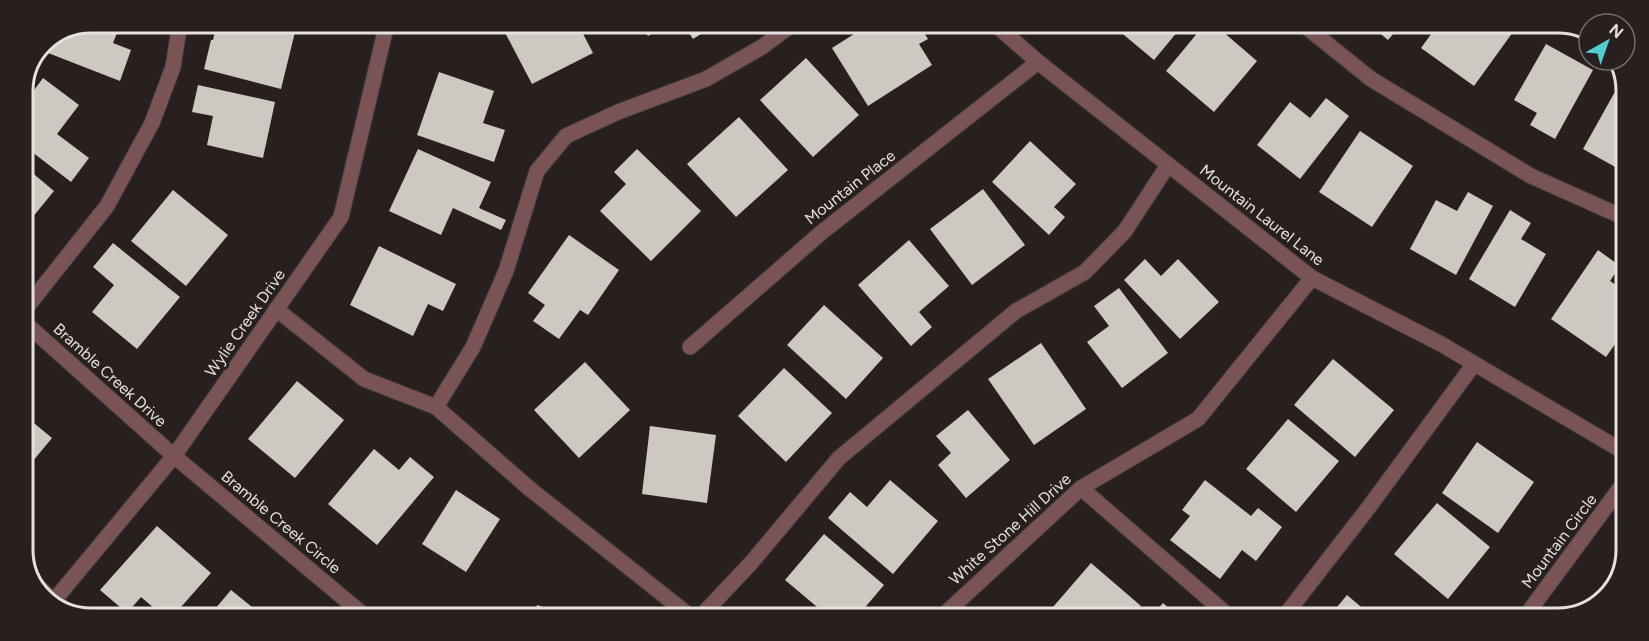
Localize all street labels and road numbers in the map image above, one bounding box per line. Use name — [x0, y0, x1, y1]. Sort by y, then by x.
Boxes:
street label: Mountain Place — [801, 146, 899, 228]
street label: Mountain Laurel Lane — [1196, 161, 1328, 270]
street label: Wylie Creek Drive — [201, 265, 289, 380]
street label: Bramble Creek Drive — [50, 319, 171, 431]
street label: Bramble Creek Circle — [217, 466, 345, 578]
street label: White Stone Hill Drive — [945, 469, 1075, 589]
street label: Mountain Circle — [1517, 490, 1601, 592]

